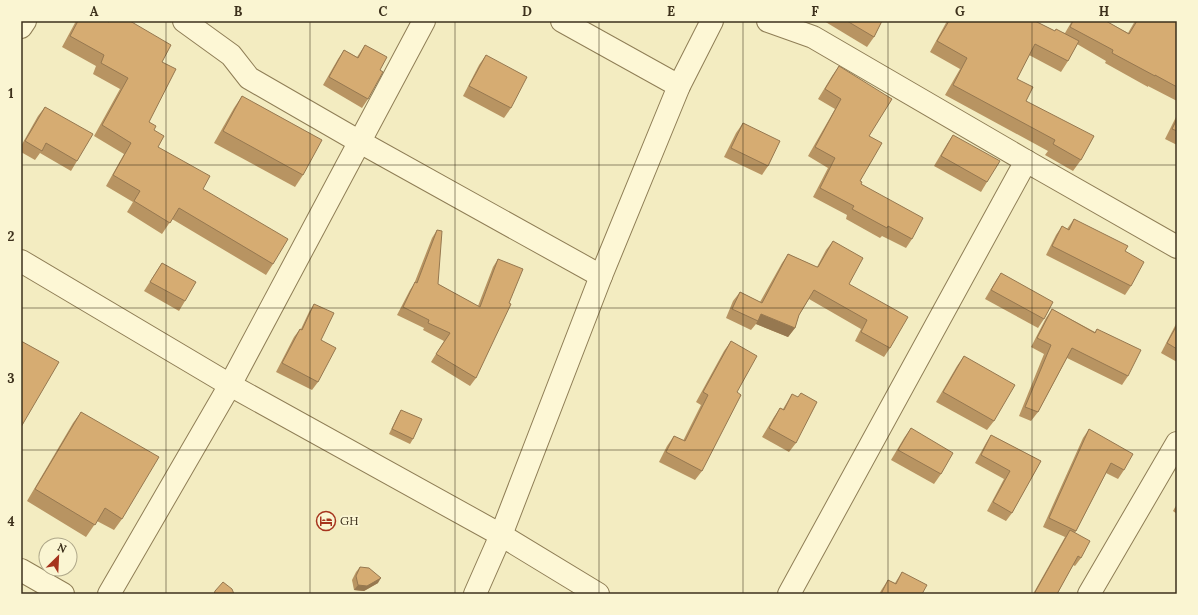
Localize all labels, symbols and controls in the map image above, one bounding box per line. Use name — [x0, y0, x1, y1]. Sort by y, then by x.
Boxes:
text: A — [90, 3, 99, 20]
text: B — [234, 3, 243, 20]
text: C — [379, 3, 388, 20]
text: D — [522, 3, 532, 20]
text: E — [667, 3, 675, 20]
text: F — [811, 3, 819, 20]
text: G — [955, 3, 965, 20]
text: H — [1099, 3, 1109, 20]
text: 1 — [8, 85, 14, 102]
text: 2 — [8, 228, 15, 245]
text: 3 — [7, 370, 15, 387]
hotel icon: GH — [315, 510, 337, 532]
text: 4 — [7, 513, 15, 530]
place label: GH — [340, 513, 359, 528]
north arrow — [38, 537, 78, 577]
text: N — [55, 540, 69, 556]

